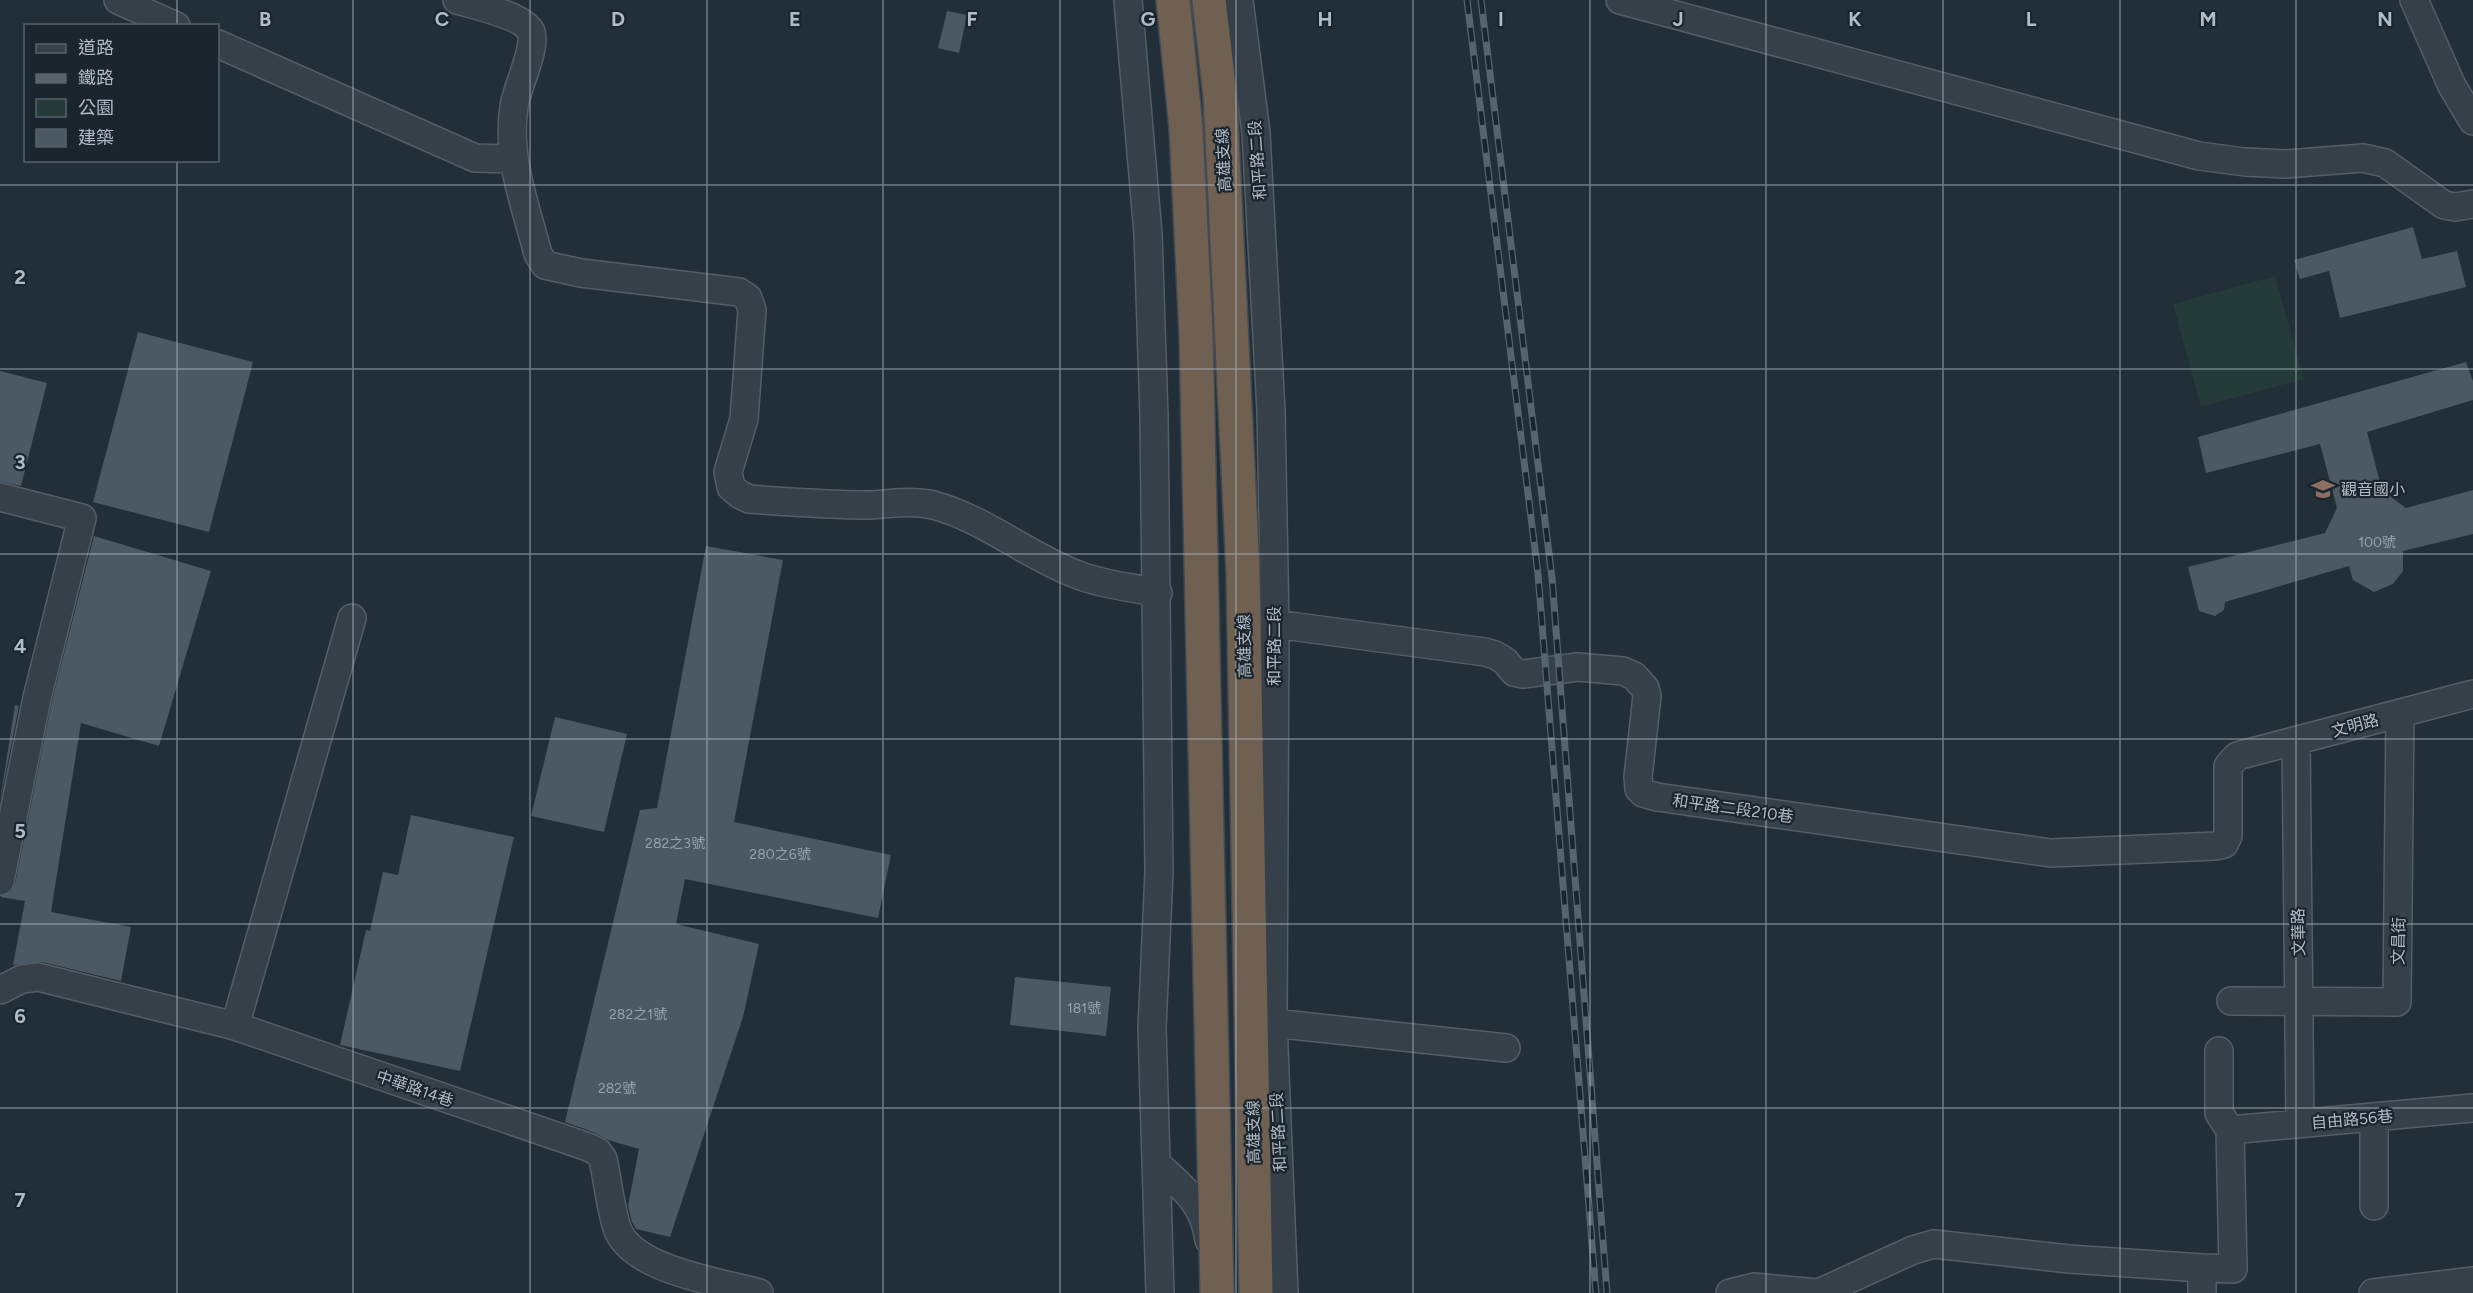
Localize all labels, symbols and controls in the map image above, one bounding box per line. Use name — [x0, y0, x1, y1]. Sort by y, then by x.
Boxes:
text: B — [259, 7, 271, 31]
text: C — [435, 7, 449, 31]
text: D — [611, 7, 625, 31]
text: E — [789, 7, 801, 31]
text: F — [966, 7, 978, 31]
text: G — [1141, 7, 1156, 31]
text: H — [1318, 7, 1333, 31]
text: I — [1498, 7, 1504, 31]
text: J — [1672, 7, 1684, 31]
text: K — [1848, 7, 1862, 31]
text: L — [2026, 7, 2037, 31]
text: M — [2199, 7, 2217, 31]
text: N — [2377, 7, 2393, 31]
legend — [24, 24, 219, 162]
text: 道路 — [78, 37, 114, 59]
text: 鐵路 — [78, 67, 114, 89]
text: 公園 — [78, 97, 114, 119]
street label: 和平路二段 — [1245, 119, 1270, 201]
text: 建築 — [78, 127, 114, 149]
street label: 高雄支線 — [1212, 128, 1235, 192]
text: 2 — [14, 265, 26, 289]
text: 3 — [14, 450, 26, 474]
school or university icon: 觀音國小 — [2310, 476, 2336, 502]
place label: 觀音國小 — [2341, 480, 2405, 499]
house number: 100號 — [2358, 534, 2396, 551]
street label: 和平路二段 — [1265, 606, 1284, 686]
street label: 高雄支線 — [1234, 614, 1255, 678]
text: 4 — [14, 634, 27, 658]
street label: 文明路 — [2329, 710, 2381, 741]
street label: 和平路二段210巷 — [1671, 791, 1795, 826]
text: 5 — [14, 819, 26, 843]
house number: 282之3號 — [645, 835, 705, 852]
house number: 280之6號 — [749, 846, 811, 863]
street label: 文華路 — [2289, 908, 2308, 956]
street label: 文昌街 — [2389, 917, 2408, 965]
house number: 181號 — [1067, 1000, 1101, 1017]
text: 6 — [14, 1004, 26, 1028]
house number: 282之1號 — [609, 1006, 667, 1023]
street label: 中華路14巷 — [374, 1066, 456, 1111]
house number: 282號 — [598, 1080, 636, 1097]
street label: 和平路二段 — [1267, 1092, 1290, 1172]
street label: 高雄支線 — [1243, 1100, 1264, 1164]
street label: 自由路56巷 — [2310, 1106, 2394, 1133]
text: 7 — [14, 1188, 26, 1212]

